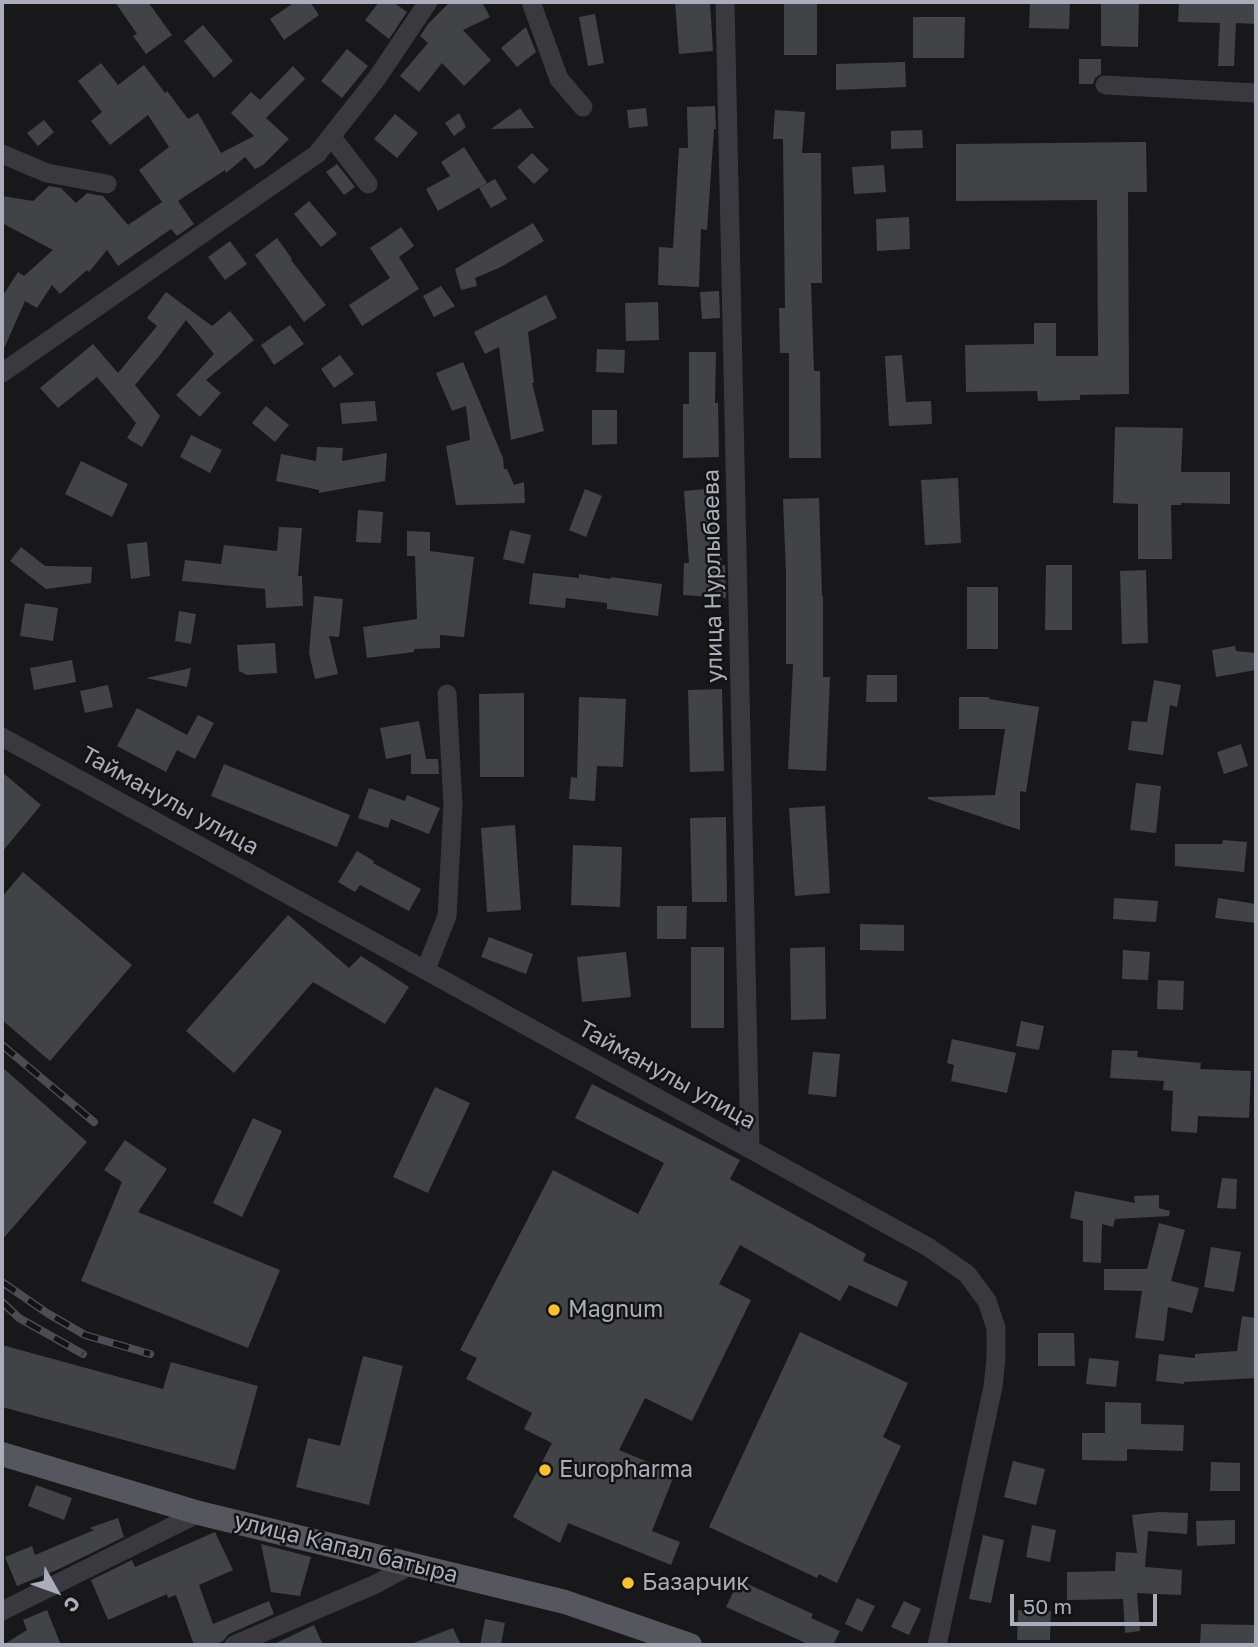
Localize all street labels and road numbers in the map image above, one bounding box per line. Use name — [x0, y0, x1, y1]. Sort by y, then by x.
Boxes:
street label: улица Нурлыбаева — [697, 469, 729, 683]
street label: Тайманулы улица — [76, 741, 264, 861]
street label: Тайманулы улица — [573, 1015, 761, 1135]
street label: улица Капал батыра — [231, 1507, 461, 1589]

